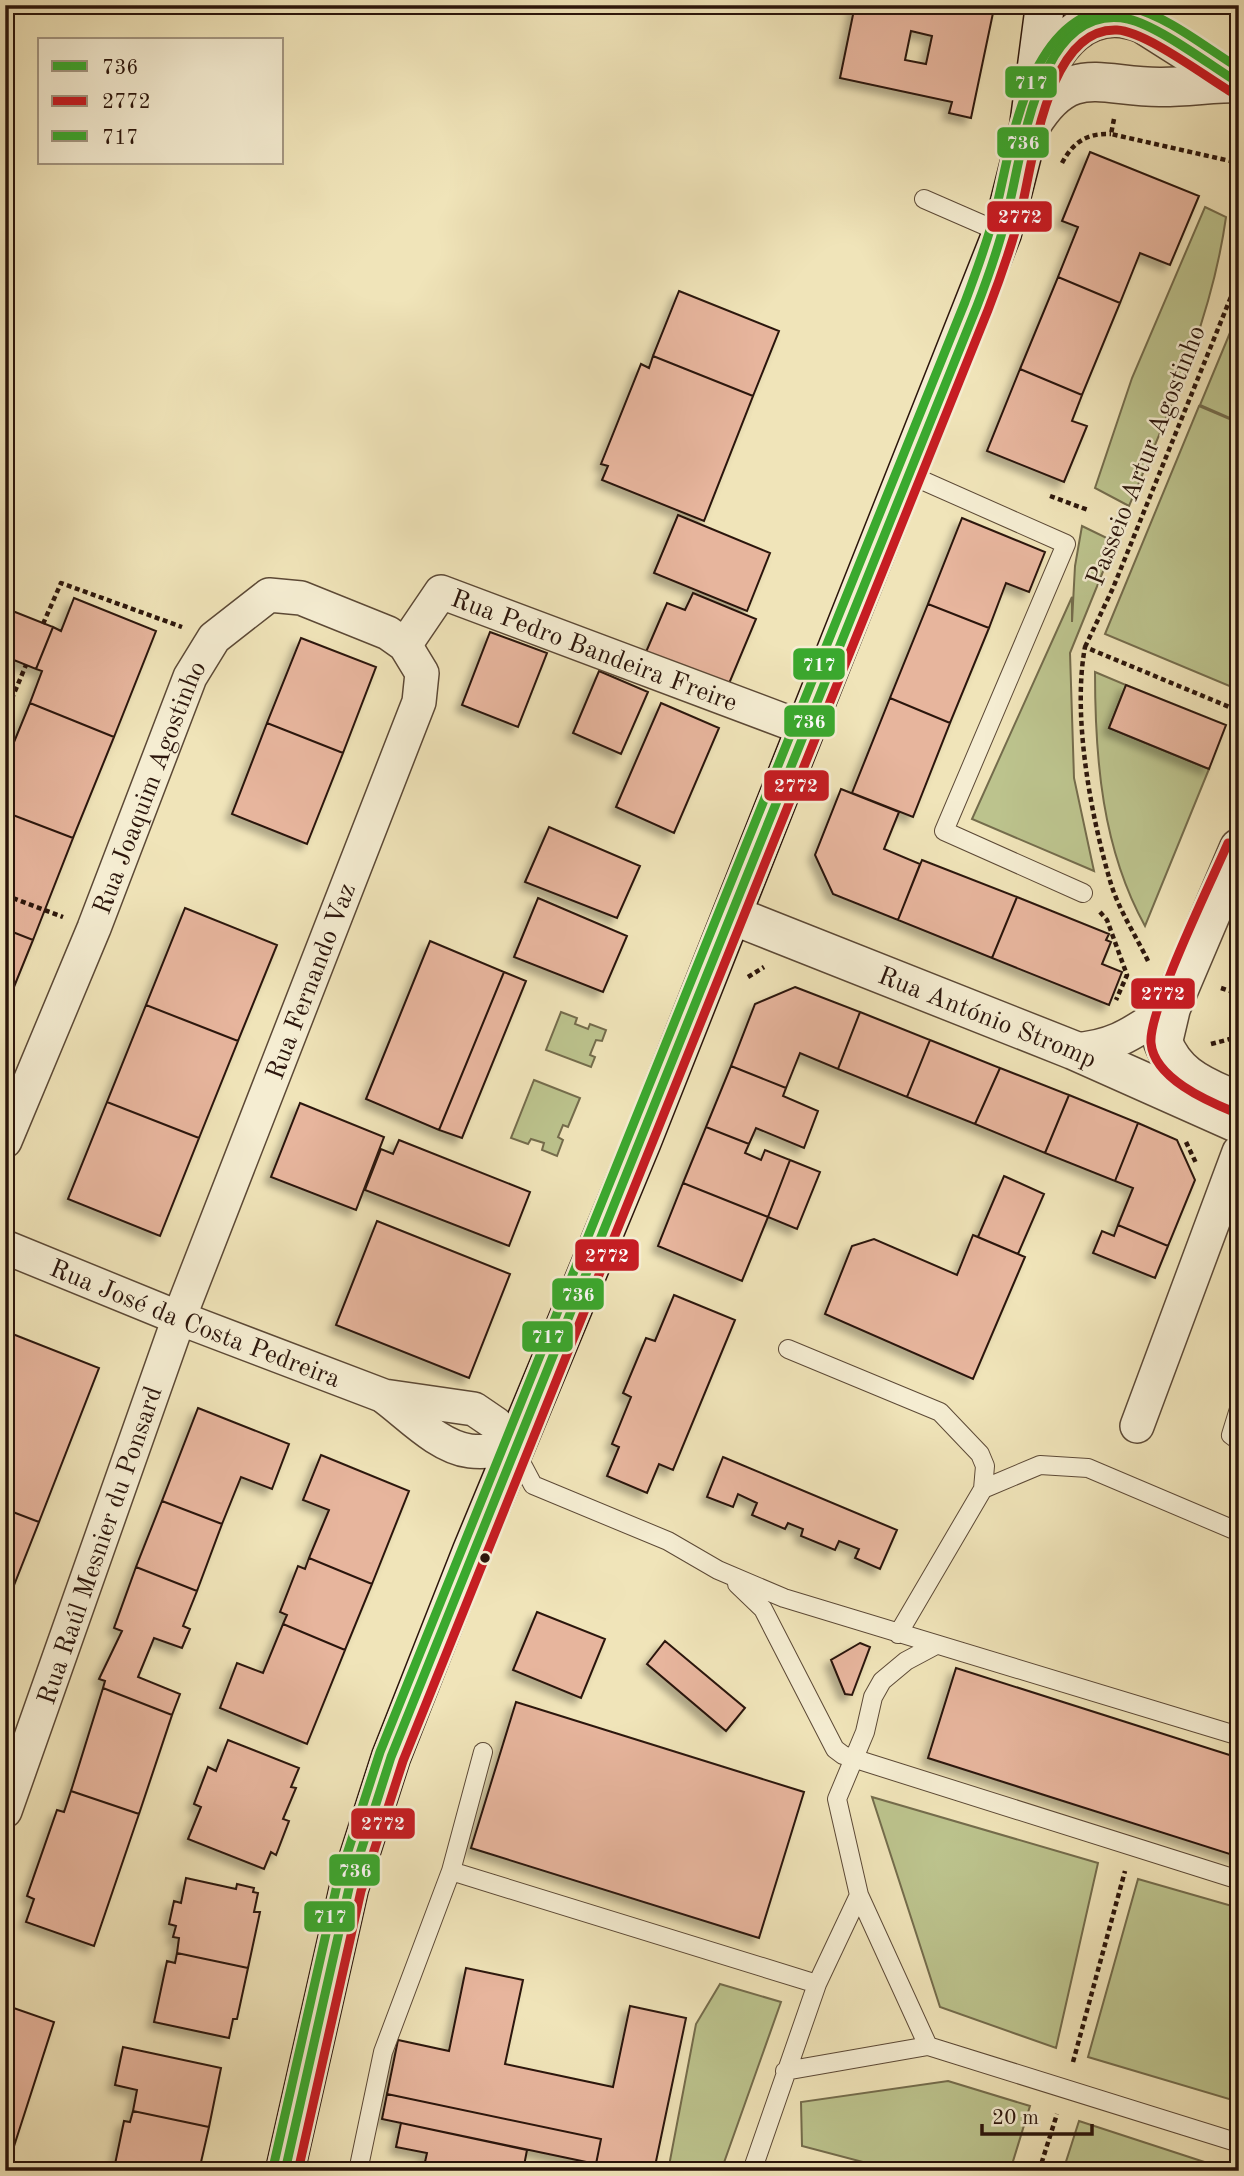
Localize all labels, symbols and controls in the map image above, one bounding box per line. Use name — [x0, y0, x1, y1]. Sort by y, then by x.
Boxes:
legend — [38, 38, 284, 164]
text: 736 — [102, 58, 139, 79]
line badge: 717 — [1004, 65, 1058, 99]
text: 717 — [1014, 75, 1048, 94]
text: 2772 — [102, 92, 151, 113]
line badge: 736 — [996, 126, 1050, 159]
text: 717 — [102, 128, 139, 149]
text: 736 — [1006, 135, 1040, 154]
line badge: 2772 — [986, 200, 1053, 233]
text: 2772 — [998, 209, 1042, 228]
street label: Passeio Artur Agostinho — [1083, 322, 1211, 589]
street label: Rua Pedro Bandeira Freire — [447, 586, 740, 717]
line badge: 717 — [792, 647, 846, 681]
street label: Rua Joaquim Agostinho — [90, 656, 212, 918]
text: 717 — [802, 657, 836, 676]
line badge: 736 — [783, 704, 836, 738]
text: 736 — [792, 714, 826, 733]
line badge: 2772 — [763, 769, 830, 802]
text: 2772 — [774, 778, 818, 797]
street label: Rua Fernando Vaz — [262, 880, 361, 1083]
street label: Rua António Stromp — [874, 963, 1100, 1074]
line badge: 2772 — [1130, 977, 1196, 1010]
text: 2772 — [1141, 986, 1185, 1005]
line badge: 2772 — [574, 1238, 640, 1272]
text: 2772 — [585, 1248, 629, 1267]
street label: Rua José da Costa Pedreira — [46, 1256, 344, 1393]
line badge: 736 — [551, 1277, 605, 1311]
text: 736 — [561, 1287, 595, 1306]
line badge: 717 — [521, 1320, 574, 1353]
text: 717 — [531, 1329, 565, 1348]
street label: Rua Raúl Mesnier du Ponsard — [34, 1383, 168, 1708]
unlabelled marker — [478, 1551, 492, 1565]
line badge: 2772 — [350, 1807, 416, 1840]
text: 2772 — [361, 1816, 405, 1835]
line badge: 736 — [328, 1853, 381, 1887]
text: 736 — [338, 1863, 372, 1882]
line badge: 717 — [303, 1900, 356, 1933]
text: 717 — [313, 1909, 347, 1928]
scale bar — [982, 2092, 1092, 2136]
text: 20 m — [992, 2108, 1039, 2129]

